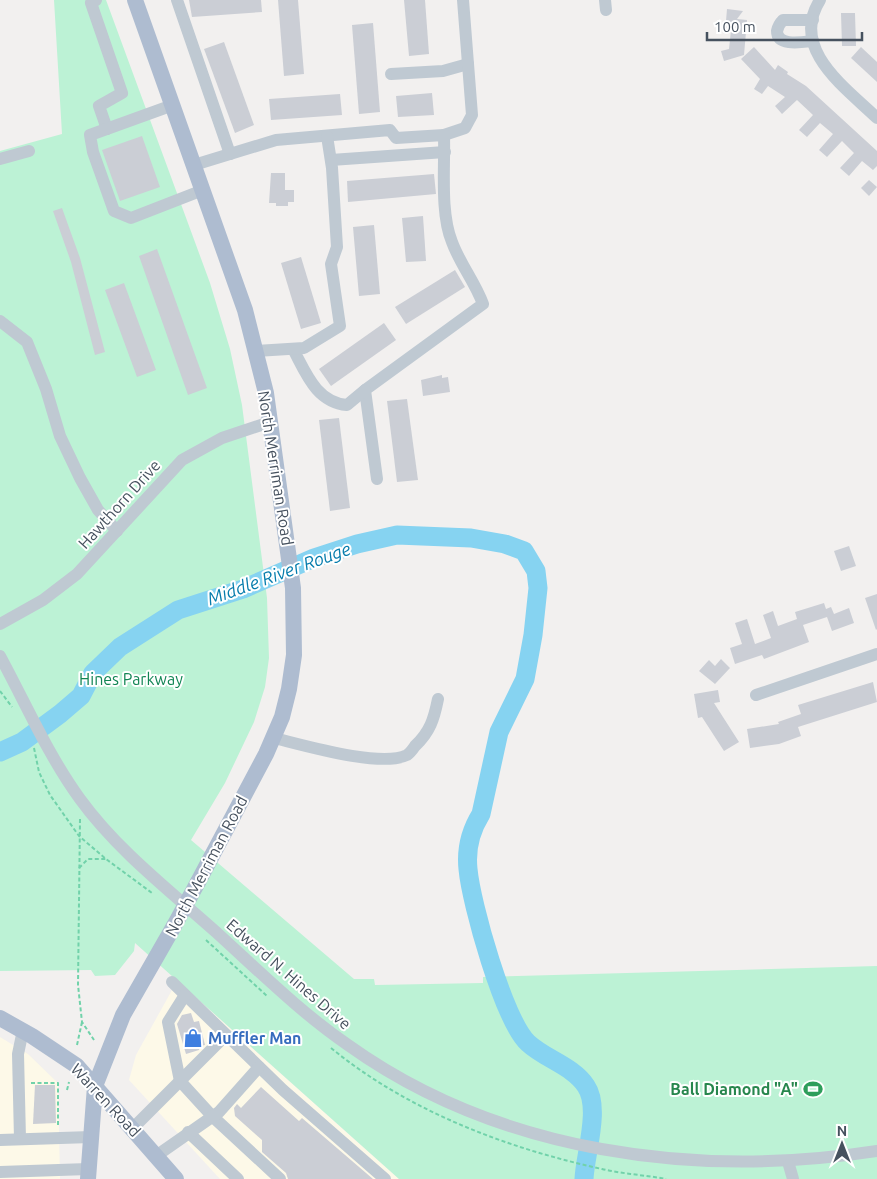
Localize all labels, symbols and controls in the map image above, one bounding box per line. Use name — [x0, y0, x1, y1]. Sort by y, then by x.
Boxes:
scale bar — [707, 10, 862, 42]
text: 100 m — [714, 18, 756, 35]
street label: North Merriman Road — [255, 389, 297, 547]
street label: Hawthorn Drive — [74, 456, 164, 552]
water label: Middle River Rouge — [204, 538, 353, 608]
park label: Hines Parkway — [79, 670, 183, 688]
street label: North Merriman Road — [161, 793, 251, 939]
street label: Edward N. Hines Drive — [223, 915, 355, 1033]
shop icon: Muffler Man — [182, 1027, 204, 1049]
place label: Muffler Man — [208, 1029, 301, 1047]
street label: Warren Road — [68, 1060, 144, 1140]
sports icon: Ball Diamond "A" — [802, 1078, 824, 1100]
place label: Ball Diamond "A" — [670, 1080, 798, 1098]
north arrow — [817, 1119, 867, 1169]
text: N — [837, 1123, 847, 1139]

